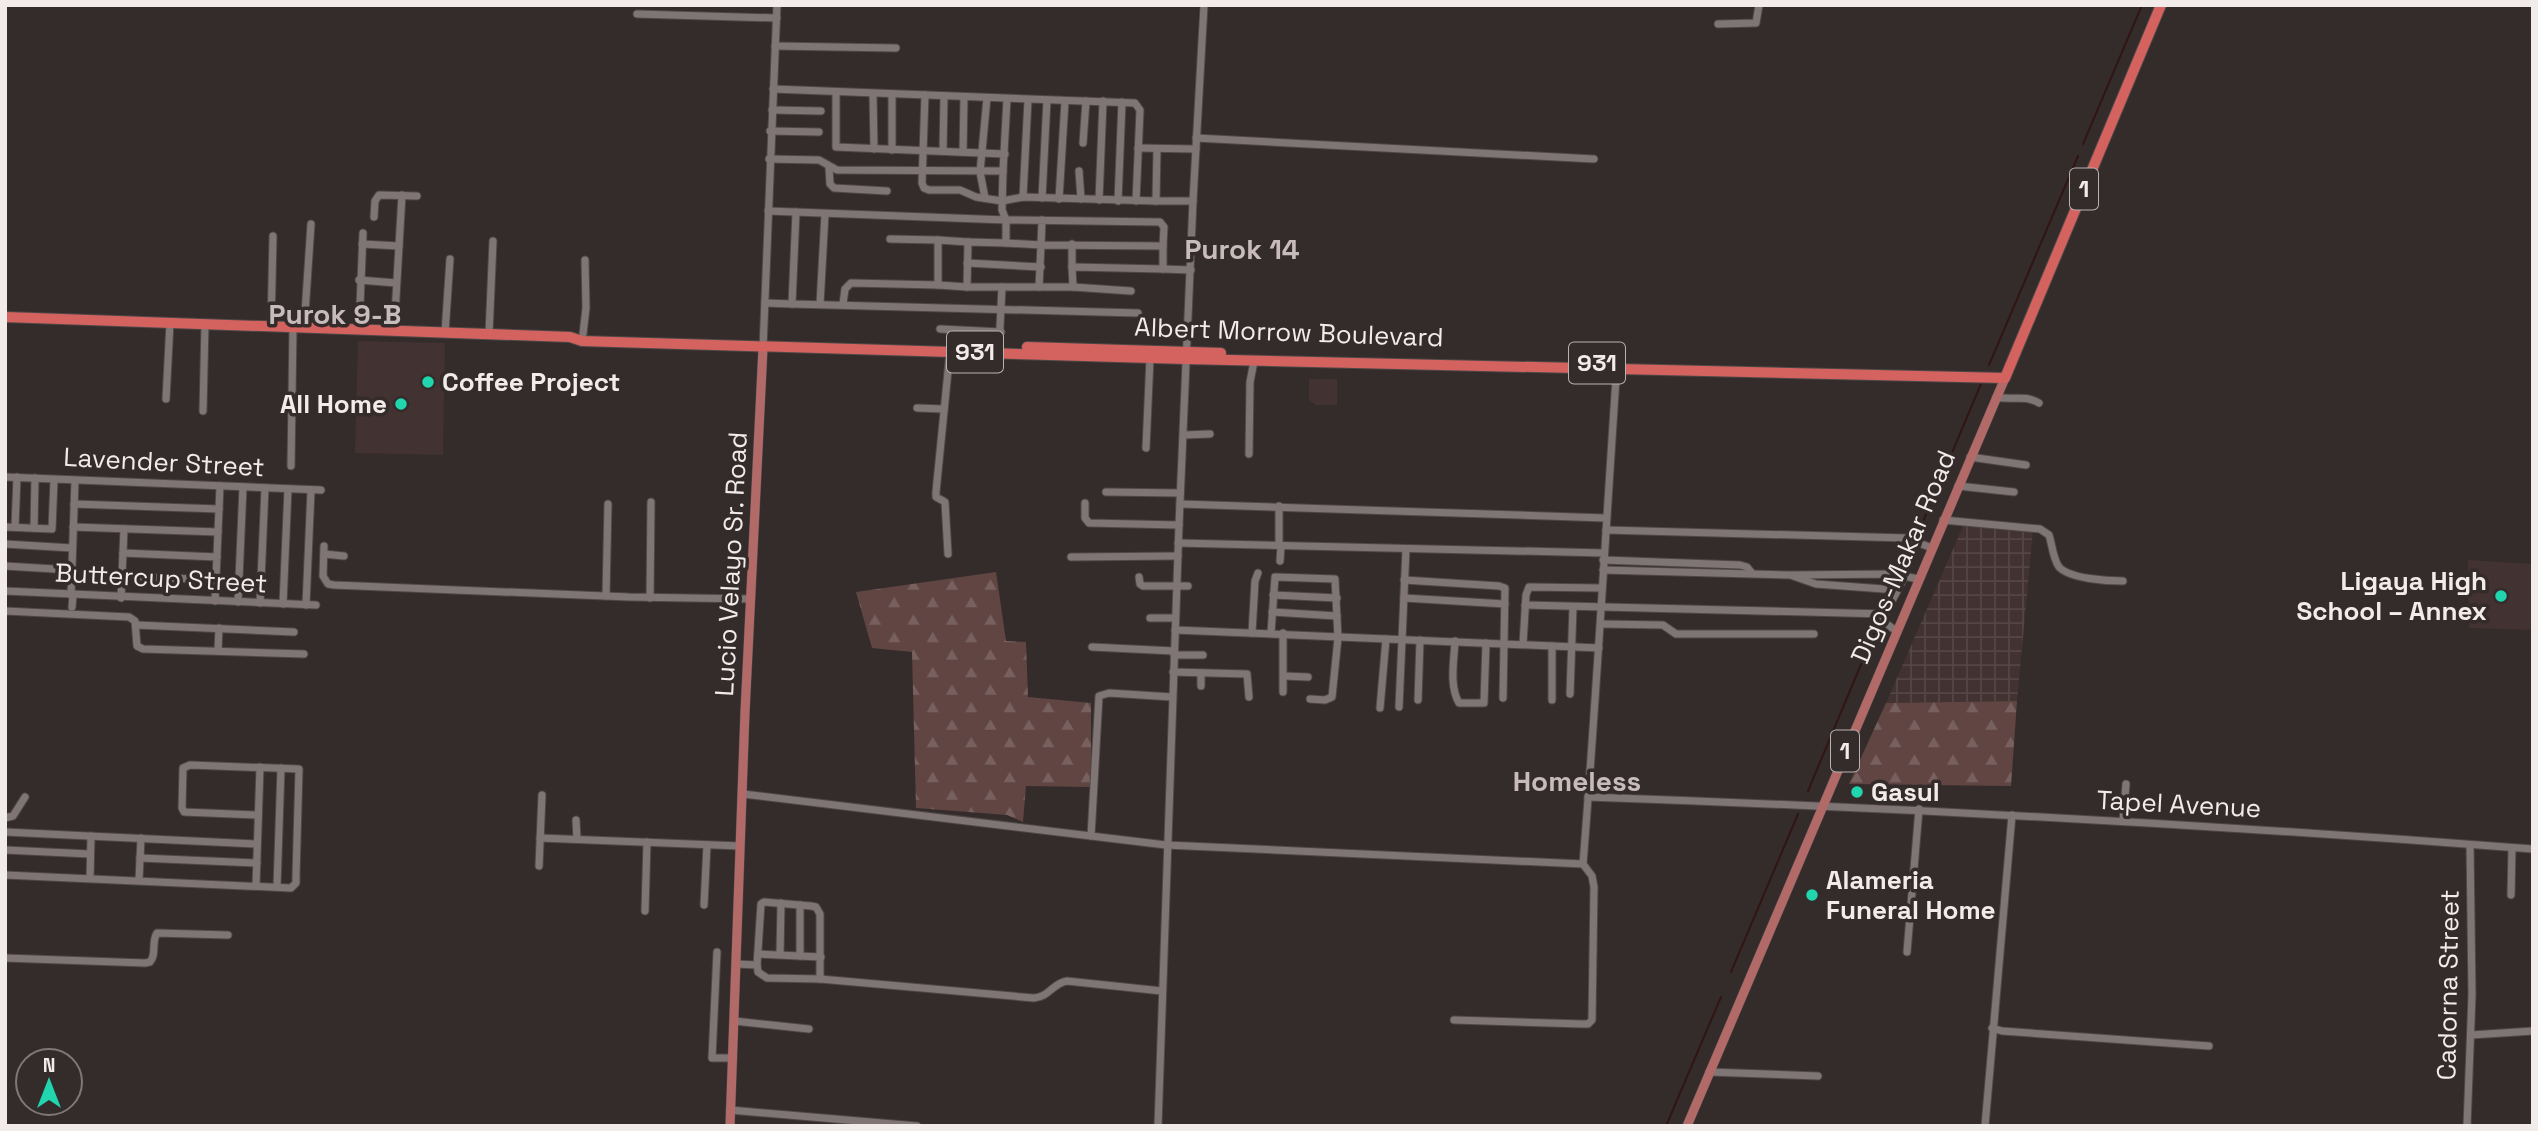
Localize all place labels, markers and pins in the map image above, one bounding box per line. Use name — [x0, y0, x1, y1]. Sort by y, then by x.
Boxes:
place label: Coffee Project — [442, 365, 620, 399]
marker: Coffee Project — [420, 374, 436, 390]
place label: All Home — [280, 387, 387, 421]
marker: All Home — [393, 396, 409, 412]
place label: Ligaya High School – Annex — [2296, 564, 2487, 628]
marker: Ligaya High School – Annex — [2493, 588, 2509, 604]
place label: Gasul — [1871, 775, 1940, 809]
marker: Gasul — [1849, 784, 1865, 800]
place label: Alameria Funeral Home — [1826, 863, 1996, 927]
marker: Alameria Funeral Home — [1804, 887, 1820, 903]

